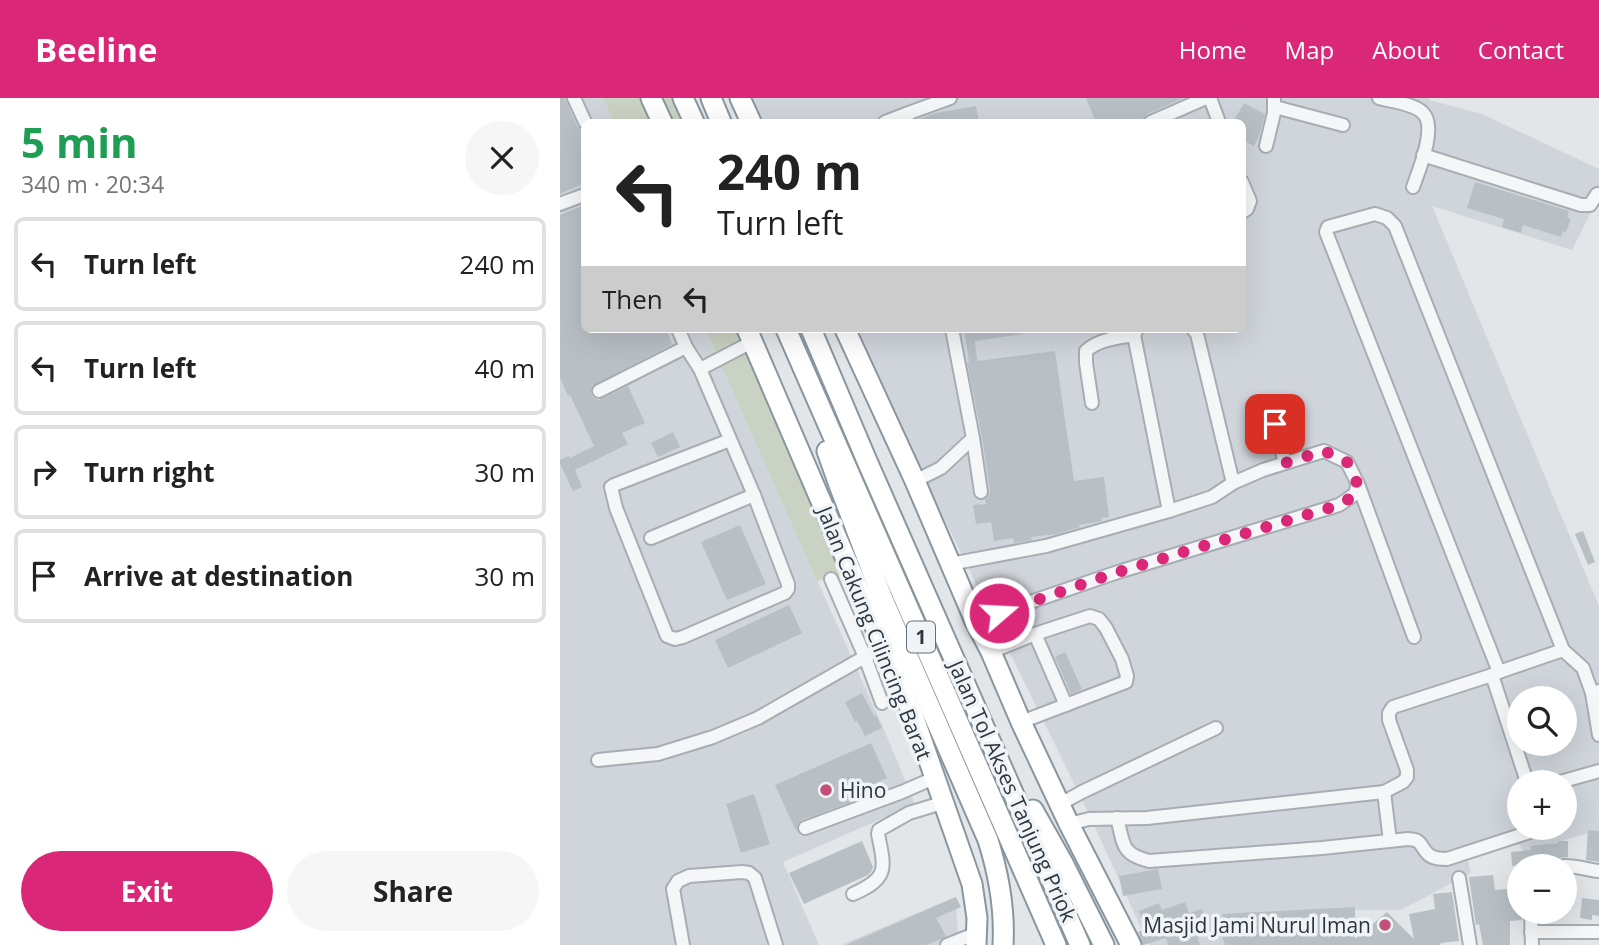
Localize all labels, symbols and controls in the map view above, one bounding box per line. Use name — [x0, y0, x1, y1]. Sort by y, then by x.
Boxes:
text: Beeline — [35, 27, 158, 72]
text: Home — [1179, 33, 1247, 66]
text: Map — [1285, 33, 1334, 66]
text: About — [1372, 33, 1440, 66]
text: Contact — [1478, 33, 1564, 66]
text: 5 min — [21, 113, 138, 170]
button: close — [465, 121, 539, 195]
text: 240 m — [717, 138, 862, 204]
icon: left — [602, 147, 693, 238]
text: 340 m · 20:34 — [21, 168, 164, 200]
text: Turn left — [717, 201, 843, 244]
icon: left — [25, 245, 63, 283]
text: Turn left — [84, 246, 196, 282]
text: 240 m — [460, 246, 535, 282]
icon: left — [677, 280, 715, 318]
text: Then — [602, 281, 663, 317]
icon: left — [25, 349, 63, 387]
text: Turn left — [84, 350, 196, 386]
text: 40 m — [474, 350, 535, 386]
pin — [1245, 394, 1305, 454]
icon: arrive — [1256, 405, 1294, 443]
icon: right — [25, 453, 63, 491]
text: Turn right — [84, 454, 215, 490]
text: 30 m — [474, 454, 535, 490]
street label: Jalan Cakung Cilincing Barat — [810, 500, 939, 764]
icon: arrive — [25, 557, 63, 595]
text: Arrive at destination — [84, 558, 353, 594]
text: 30 m — [474, 558, 535, 594]
position arrow — [962, 576, 1036, 650]
road number: 1 — [907, 622, 935, 652]
street label: Jalan Tol Akses Tanjung Priok — [942, 654, 1083, 926]
map controls — [1507, 686, 1577, 924]
button: search — [1507, 686, 1577, 756]
button: + — [1507, 770, 1577, 840]
place label: Hino — [840, 776, 886, 804]
marker: Hino — [818, 782, 834, 798]
button: Exit — [21, 851, 273, 931]
button: Share — [287, 851, 539, 931]
button: − — [1507, 854, 1577, 924]
place label: Masjid Jami Nurul Iman — [1143, 911, 1371, 939]
marker: Masjid Jami Nurul Iman — [1377, 917, 1393, 933]

